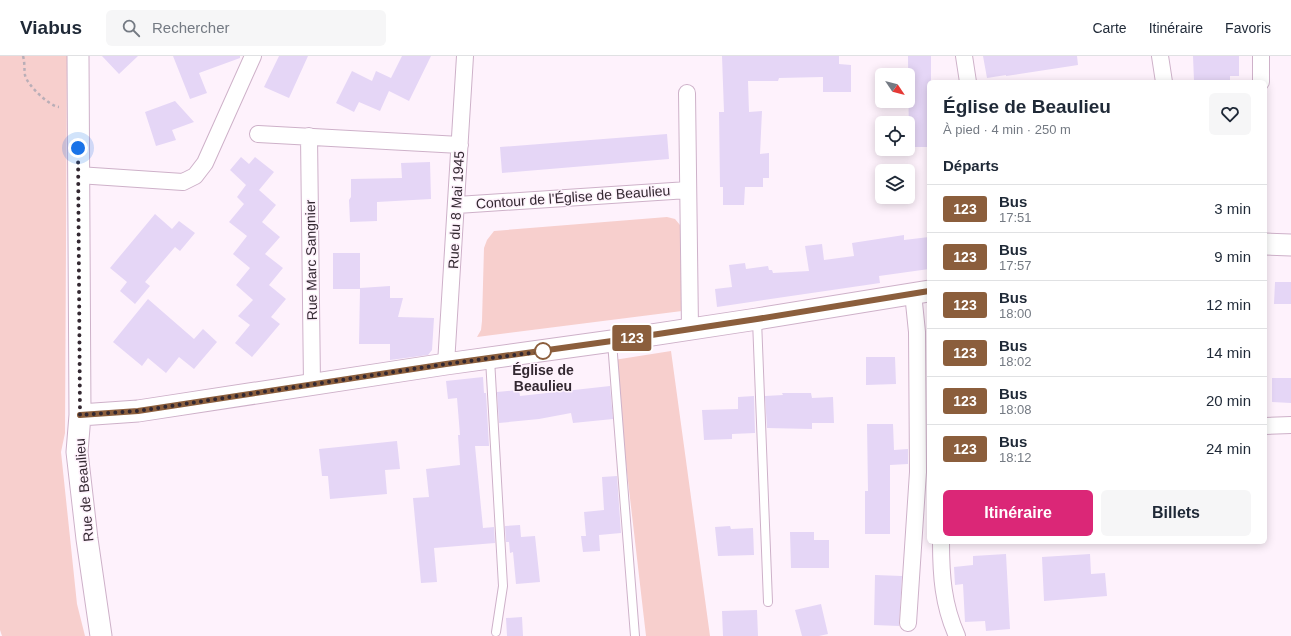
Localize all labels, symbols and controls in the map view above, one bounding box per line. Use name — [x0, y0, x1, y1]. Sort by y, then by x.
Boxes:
search box — [106, 10, 386, 46]
text: Viabus — [20, 17, 82, 38]
icon: search — [120, 17, 142, 39]
text: Rechercher — [152, 19, 230, 36]
text: Carte — [1092, 20, 1127, 36]
text: Itinéraire — [1149, 20, 1203, 36]
text: Favoris — [1225, 20, 1271, 36]
north arrow — [875, 68, 915, 108]
map controls — [875, 68, 915, 204]
button: heart — [1209, 93, 1251, 135]
text: Église de Beaulieu — [943, 96, 1111, 117]
button: locate — [875, 116, 915, 156]
text: À pied · 4 min · 250 m — [943, 122, 1071, 137]
your location — [68, 138, 88, 158]
street label: Rue du 8 Mai 1945 — [445, 150, 467, 269]
text: Départs — [943, 157, 999, 174]
button: layers — [875, 164, 915, 204]
street label: Contour de l'Église de Beaulieu — [475, 182, 671, 212]
text: Bus — [999, 193, 1027, 210]
street label: Rue Marc Sangnier — [302, 199, 320, 320]
text: 3 min — [1214, 200, 1251, 217]
text: 123 — [953, 201, 977, 217]
text: 17:51 — [999, 210, 1032, 225]
text: Bus — [999, 241, 1027, 258]
text: 9 min — [1214, 248, 1251, 265]
text: 123 — [953, 249, 977, 265]
text: 17:57 — [999, 258, 1032, 273]
text: Bus — [999, 289, 1027, 306]
text: 12 min — [1206, 296, 1251, 313]
text: 123 — [953, 297, 977, 313]
text: 18:00 — [999, 306, 1032, 321]
line badge: 123 — [609, 325, 655, 351]
text: 123 — [620, 330, 644, 346]
text: Bus — [999, 337, 1027, 354]
marker: Église de Beaulieu — [534, 342, 552, 360]
text: 14 min — [1206, 344, 1251, 361]
text: 123 — [953, 345, 977, 361]
text: 18:02 — [999, 354, 1032, 369]
place label: Église de Beaulieu — [512, 362, 574, 394]
text: Bus — [999, 385, 1027, 402]
text: 20 min — [1206, 392, 1251, 409]
text: 123 — [953, 393, 977, 409]
text: 18:08 — [999, 402, 1032, 417]
text: Bus — [999, 433, 1027, 450]
street label: Rue de Beaulieu — [72, 438, 96, 542]
text: 24 min — [1206, 440, 1251, 457]
text: 123 — [953, 441, 977, 457]
text: 18:12 — [999, 450, 1032, 465]
button: Itinéraire — [943, 490, 1093, 536]
button: Billets — [1101, 490, 1251, 536]

